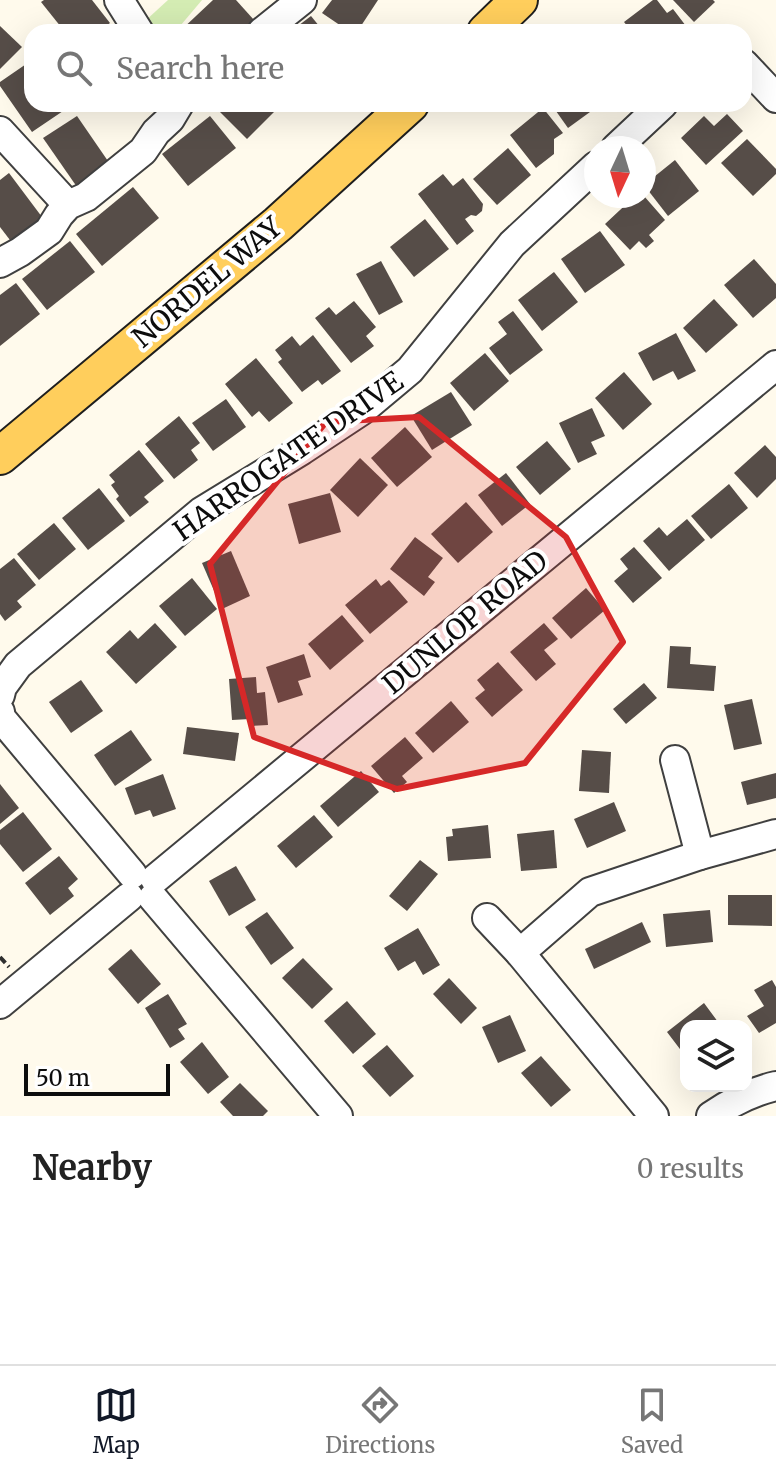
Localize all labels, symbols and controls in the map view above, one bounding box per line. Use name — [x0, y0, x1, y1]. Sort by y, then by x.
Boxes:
search box — [24, 24, 752, 112]
icon: search — [52, 46, 96, 90]
text: Search here — [116, 49, 284, 87]
north arrow — [584, 136, 656, 208]
street label: NORDEL WAY — [125, 208, 290, 355]
street label: HARROGATE DRIVE — [166, 363, 410, 549]
street label: DUNLOP ROAD — [375, 542, 555, 702]
map controls — [680, 1020, 752, 1092]
button: layers — [680, 1020, 752, 1092]
scale bar — [24, 1060, 170, 1096]
text: 50 m — [36, 1064, 90, 1092]
text: Nearby — [32, 1147, 152, 1189]
text: 0 results — [637, 1152, 744, 1185]
tab: Map — [93, 1383, 140, 1459]
tab: Directions — [325, 1383, 435, 1459]
tab: Saved — [621, 1383, 683, 1459]

